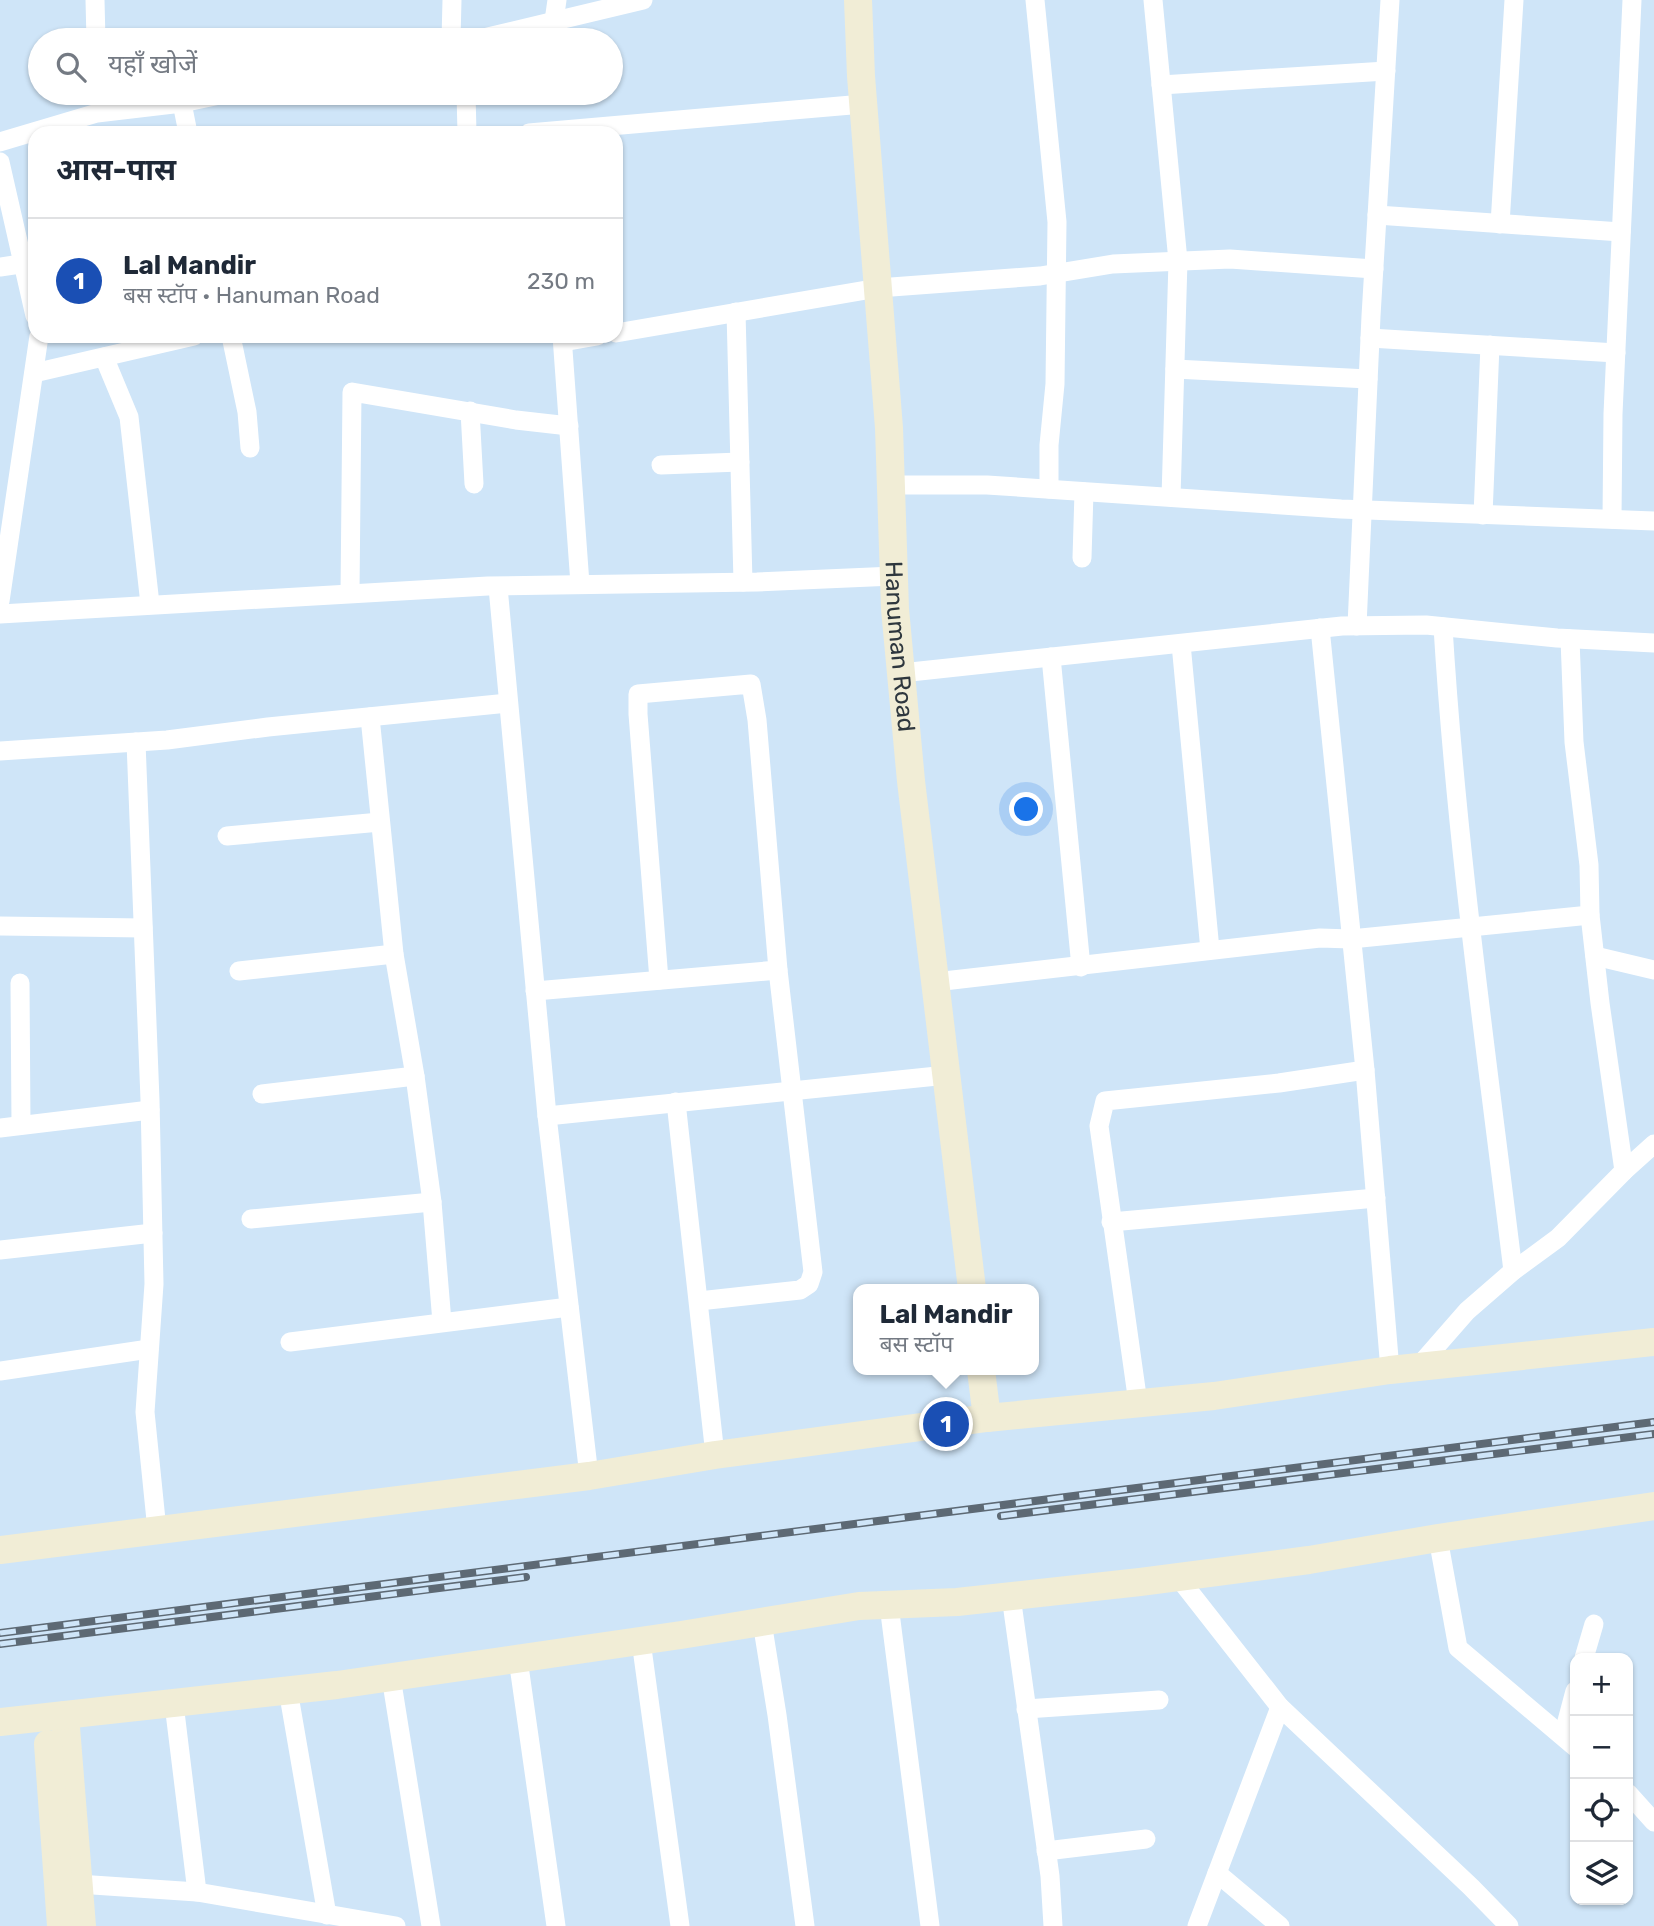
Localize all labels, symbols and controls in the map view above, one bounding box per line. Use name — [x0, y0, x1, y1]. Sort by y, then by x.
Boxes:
search box — [28, 28, 623, 105]
icon: search — [52, 48, 90, 86]
text: यहाँ खोजें — [108, 49, 197, 80]
text: आस-पास — [56, 152, 176, 188]
text: Lal Mandir — [123, 250, 256, 281]
text: 1 — [73, 267, 85, 295]
text: 230 m — [527, 267, 595, 295]
text: बस स्टॉप · Hanuman Road — [123, 281, 380, 309]
street label: Hanuman Road — [879, 561, 920, 733]
your location — [1009, 792, 1043, 826]
popup — [853, 1284, 1039, 1375]
text: Lal Mandir — [879, 1299, 1013, 1330]
text: बस स्टॉप — [879, 1330, 953, 1358]
pin: 1 — [923, 1398, 969, 1450]
map controls — [1570, 1653, 1633, 1905]
button: + — [1570, 1653, 1633, 1716]
button: − — [1570, 1716, 1633, 1779]
button: locate — [1570, 1779, 1633, 1842]
button: layers — [1570, 1842, 1633, 1905]

